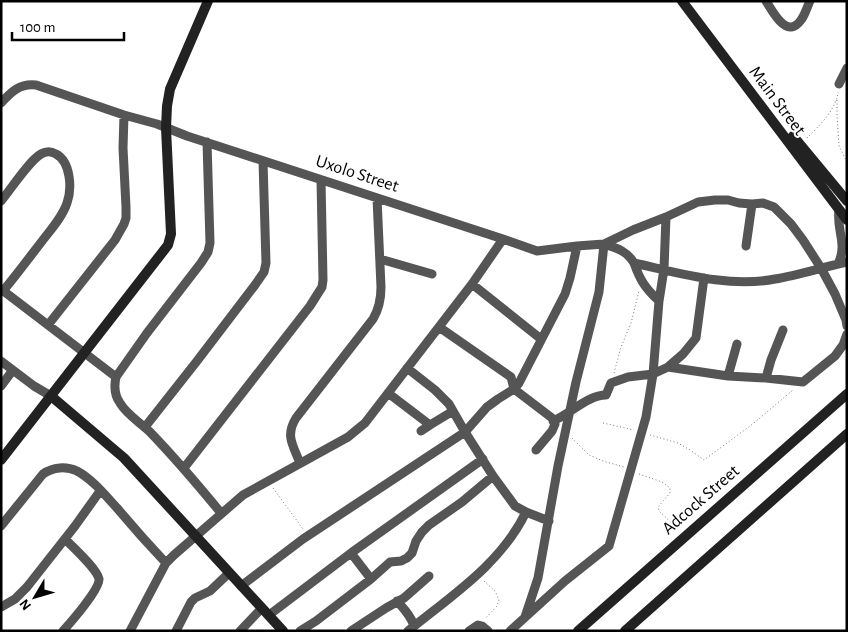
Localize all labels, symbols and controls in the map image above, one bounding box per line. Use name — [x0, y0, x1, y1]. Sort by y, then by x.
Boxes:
scale bar — [12, 10, 125, 42]
text: 100 m — [20, 20, 55, 35]
street label: Main Street — [745, 63, 809, 139]
street label: Uxolo Street — [313, 152, 401, 196]
street label: Adcock Street — [659, 462, 743, 538]
north arrow — [10, 572, 60, 622]
text: N — [17, 596, 34, 613]

